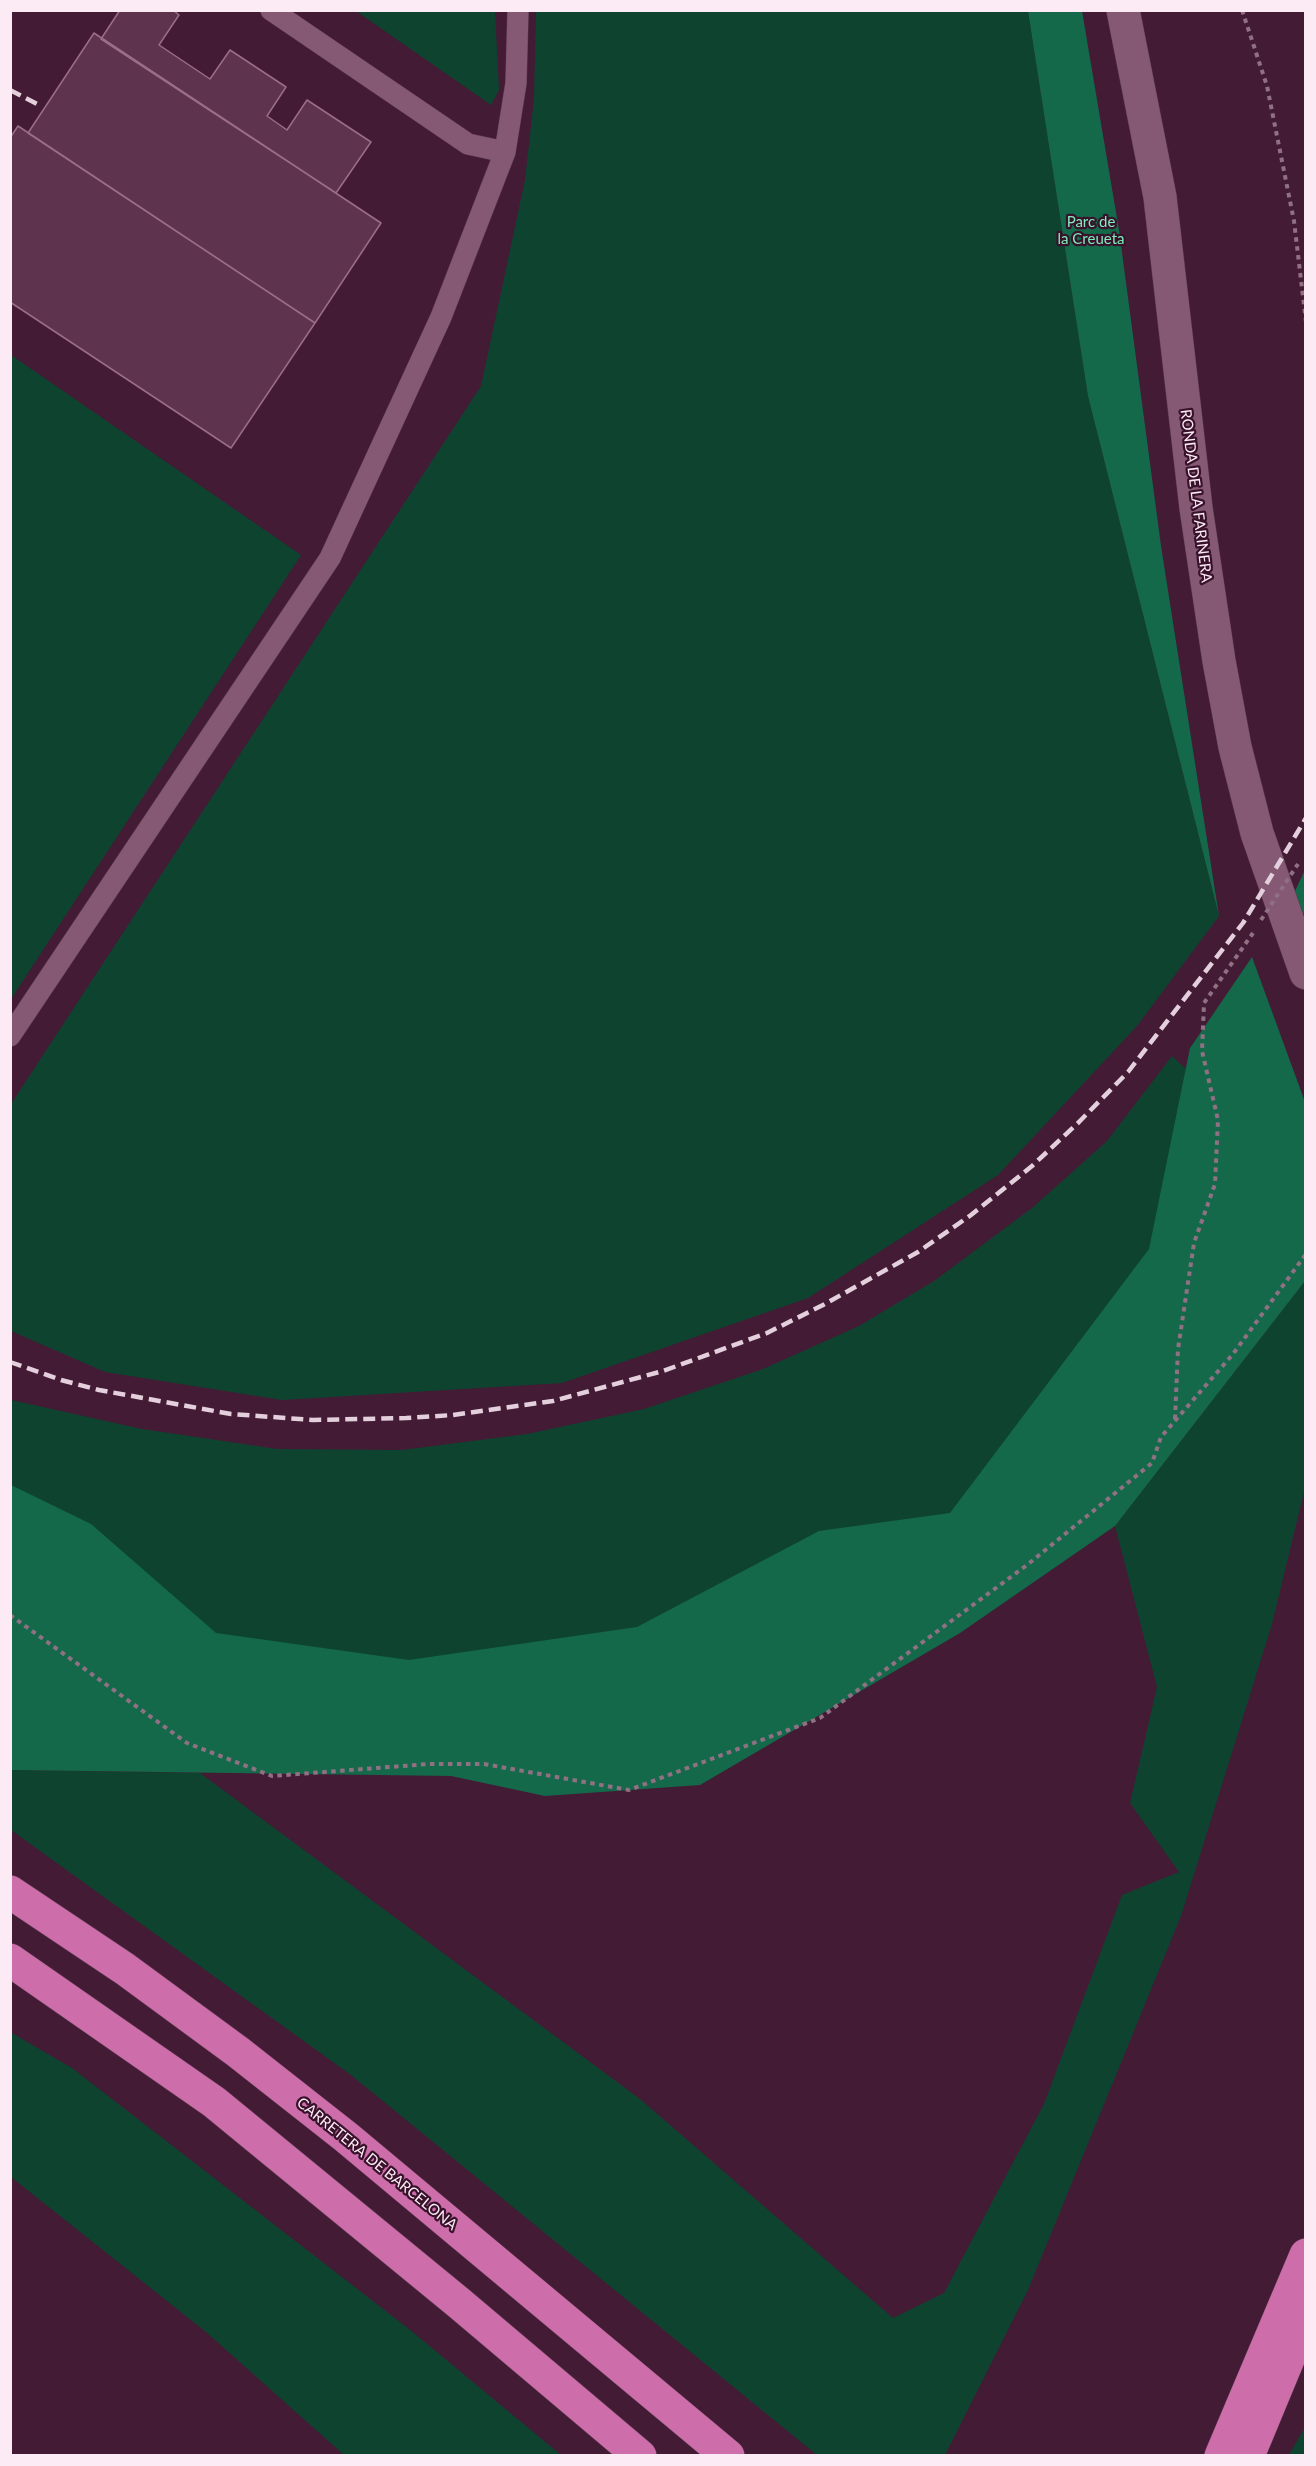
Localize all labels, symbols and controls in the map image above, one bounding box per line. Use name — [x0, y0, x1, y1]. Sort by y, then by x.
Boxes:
park label: Parc de la Creueta — [1058, 213, 1124, 248]
street label: RONDA DE LA FARINERA — [1176, 408, 1216, 584]
street label: CARRETERA DE BARCELONA — [293, 2094, 461, 2234]

